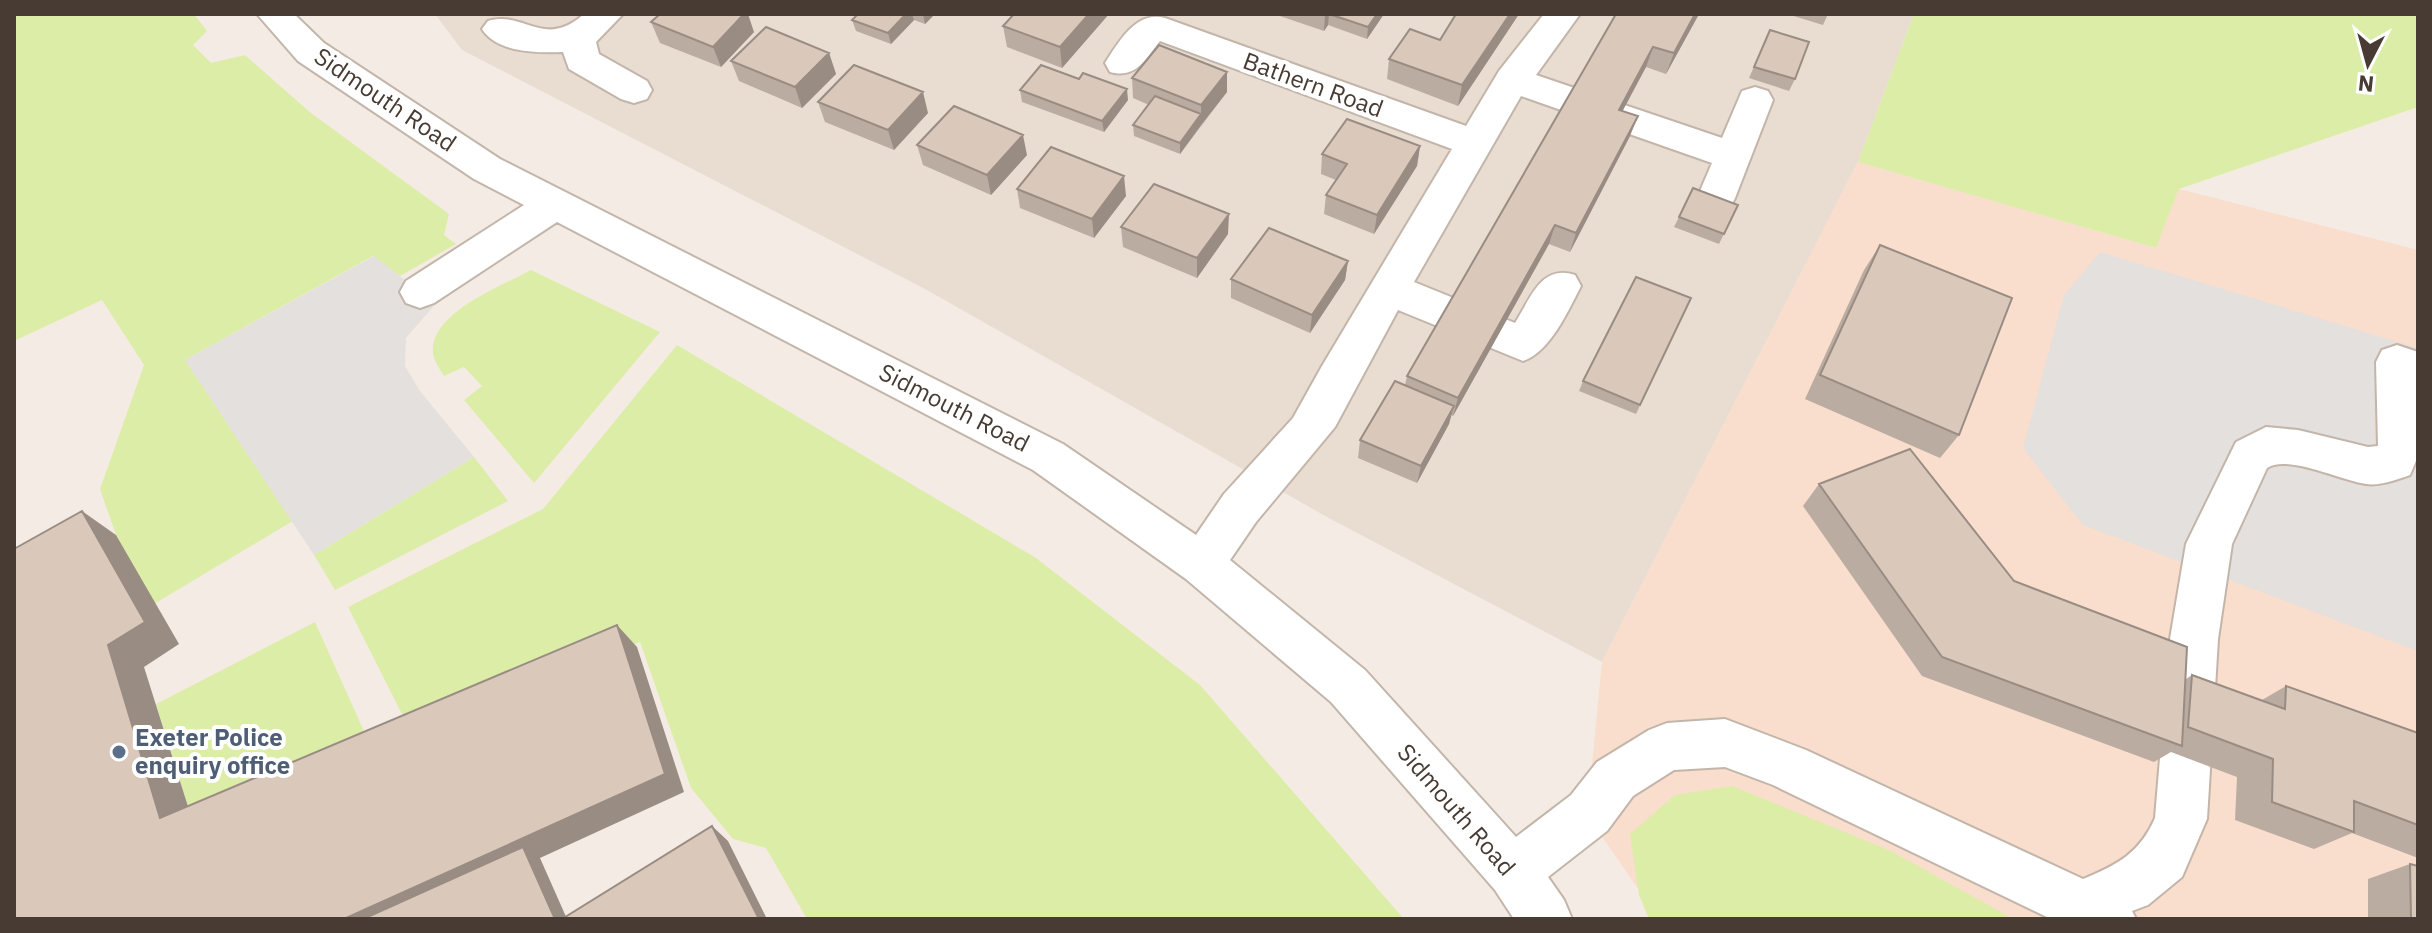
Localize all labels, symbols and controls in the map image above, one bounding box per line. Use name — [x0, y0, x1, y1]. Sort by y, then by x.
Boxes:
north arrow — [2328, 24, 2408, 104]
street label: Sidmouth Road — [308, 40, 463, 159]
street label: Bathern Road — [1239, 44, 1388, 124]
text: N — [2356, 69, 2375, 100]
street label: Sidmouth Road — [874, 355, 1035, 459]
place label: Exeter Police enquiry office — [135, 721, 290, 781]
street label: Sidmouth Road — [1391, 737, 1523, 882]
marker: Exeter Police enquiry office — [110, 743, 128, 761]

